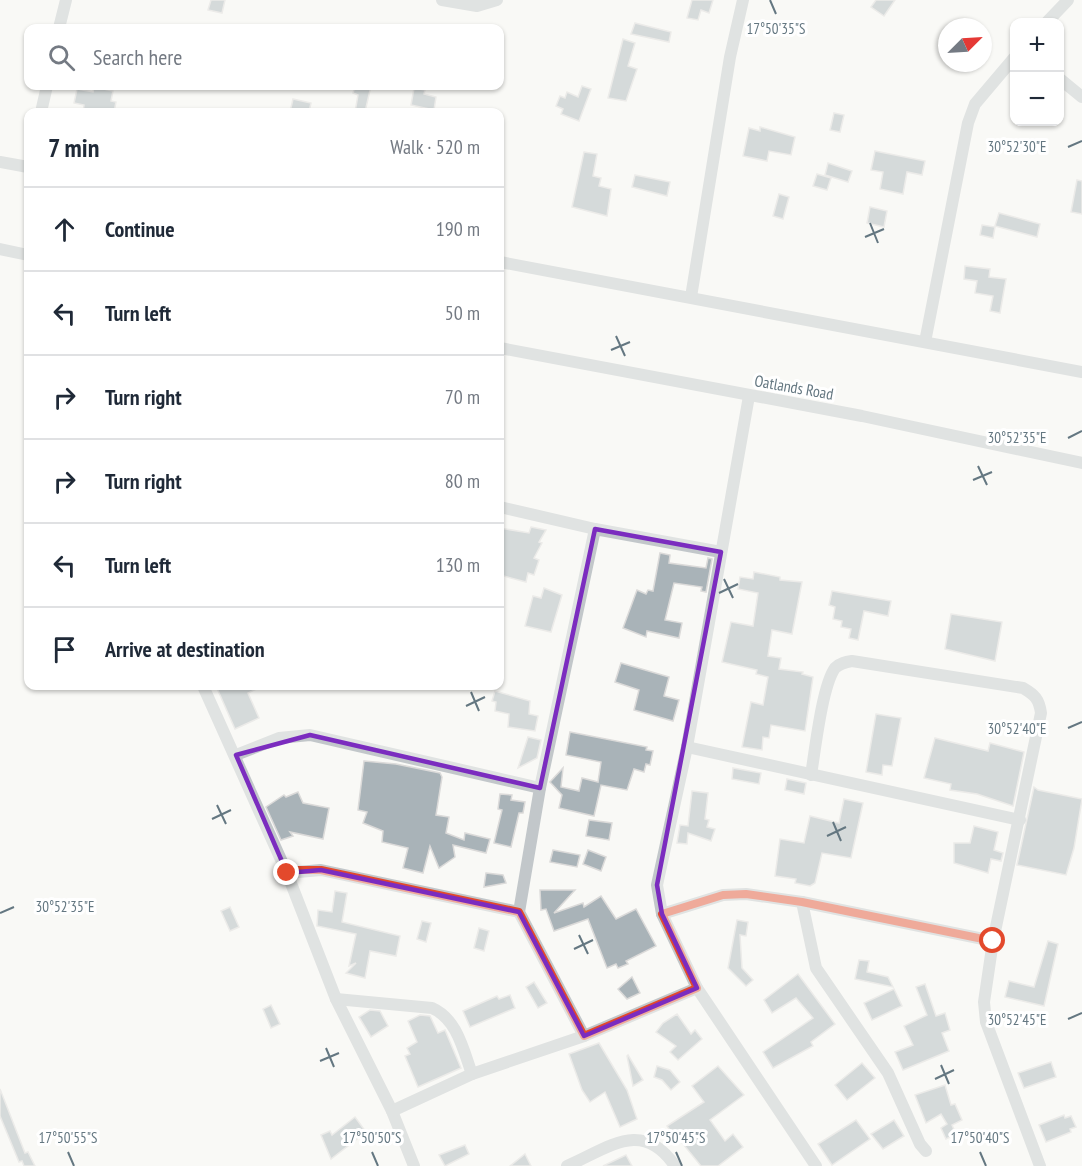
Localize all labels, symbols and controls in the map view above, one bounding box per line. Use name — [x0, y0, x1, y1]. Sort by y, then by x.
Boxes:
north arrow — [938, 18, 992, 72]
map controls — [1010, 18, 1064, 126]
button: + — [1010, 18, 1064, 72]
text: 17°50'35"S — [746, 19, 806, 38]
search box — [24, 24, 504, 90]
icon: search — [45, 41, 78, 74]
text: Search here — [93, 43, 182, 71]
button: − — [1010, 72, 1064, 126]
text: 7 min — [48, 131, 99, 164]
text: Walk · 520 m — [390, 134, 480, 160]
text: 30°52'30"E — [987, 137, 1047, 156]
icon: ahead — [48, 213, 81, 246]
text: Continue — [105, 215, 175, 243]
text: 190 m — [436, 216, 480, 242]
icon: left — [48, 297, 81, 330]
text: Turn left — [105, 299, 171, 327]
text: 50 m — [445, 300, 480, 326]
street label: Oatlands Road — [753, 370, 835, 404]
icon: right — [48, 381, 81, 414]
text: Turn right — [105, 383, 182, 411]
text: 70 m — [445, 384, 480, 410]
text: 30°52'35"E — [987, 428, 1047, 447]
icon: right — [48, 465, 81, 498]
text: Turn right — [105, 467, 182, 495]
text: 80 m — [445, 468, 480, 494]
icon: left — [48, 549, 81, 582]
text: Turn left — [105, 551, 171, 579]
text: 130 m — [436, 552, 480, 578]
icon: arrive — [48, 633, 81, 666]
text: Arrive at destination — [105, 635, 265, 663]
text: 30°52'40"E — [987, 719, 1047, 738]
route end — [273, 859, 299, 885]
text: 30°52'35"E — [35, 897, 95, 916]
route start — [979, 927, 1005, 953]
text: 30°52'45"E — [987, 1010, 1047, 1029]
text: 17°50'55"S — [38, 1128, 98, 1147]
text: 17°50'50"S — [342, 1128, 402, 1147]
text: 17°50'45"S — [646, 1128, 706, 1147]
text: 17°50'40"S — [950, 1128, 1010, 1147]

